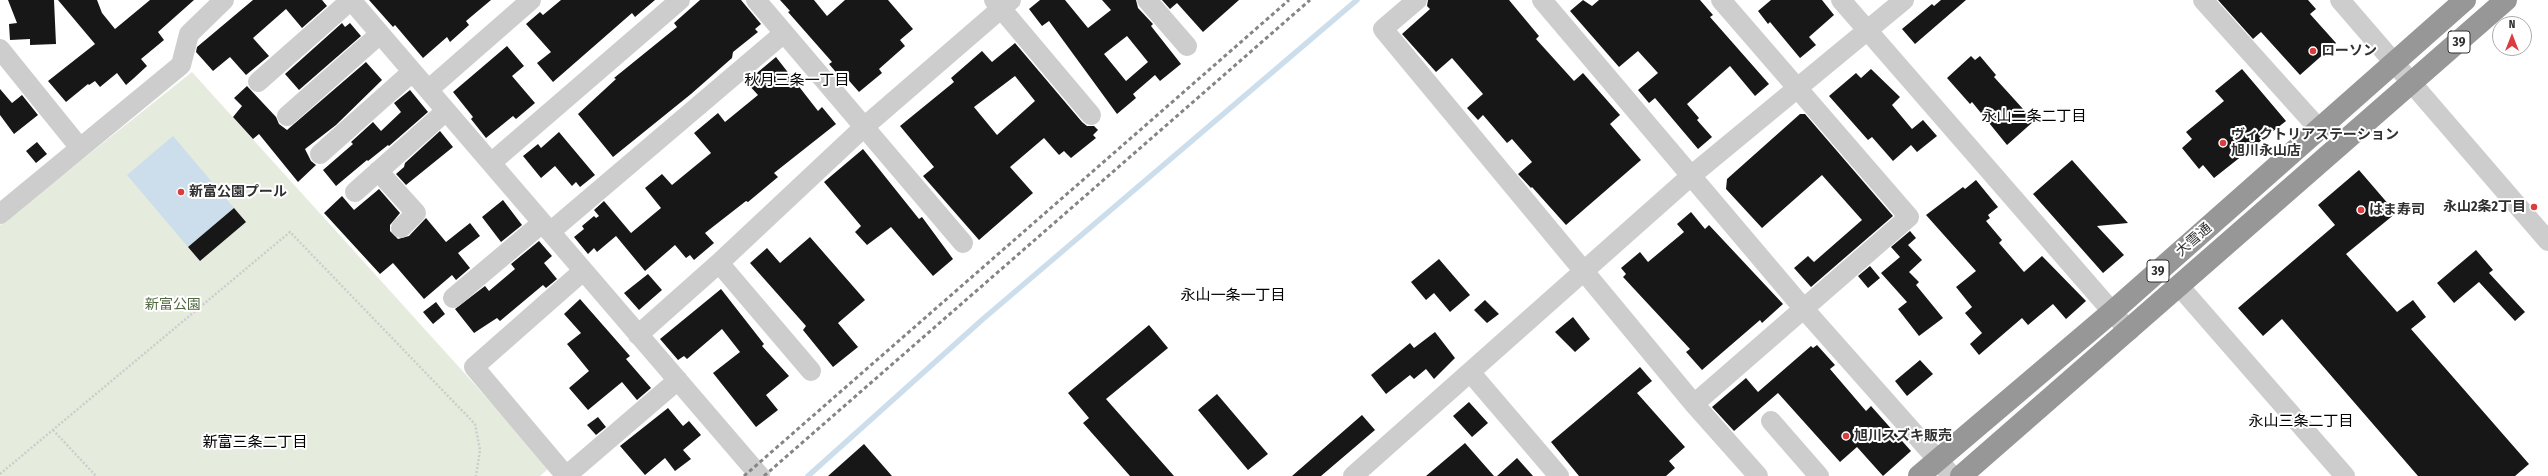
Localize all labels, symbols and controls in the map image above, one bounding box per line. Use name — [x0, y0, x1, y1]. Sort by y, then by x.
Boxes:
north arrow — [2492, 16, 2532, 56]
text: N — [2509, 18, 2515, 31]
road number: 39 — [2448, 31, 2470, 53]
place label: ローソン — [2321, 43, 2377, 59]
marker: ローソン — [2308, 46, 2318, 56]
district label: 秋月三条一丁目 — [745, 72, 849, 90]
district label: 永山二条二丁目 — [1982, 108, 2086, 126]
place label: ヴィクトリアステーション 旭川永山店 — [2231, 127, 2399, 160]
marker: ヴィクトリアステーション 旭川永山店 — [2218, 138, 2228, 148]
place label: 新富公園プール — [189, 184, 287, 200]
marker: 新富公園プール — [176, 187, 186, 197]
place label: 永山2条2丁目 — [2443, 199, 2526, 215]
place label: はま寿司 — [2369, 202, 2425, 218]
marker: 永山2条2丁目 — [2529, 202, 2539, 212]
marker: はま寿司 — [2356, 205, 2366, 215]
street label: 大雪通 — [2173, 220, 2215, 260]
road number: 39 — [2147, 260, 2169, 282]
district label: 永山一条一丁目 — [1181, 287, 1285, 305]
park label: 新富公園 — [145, 297, 201, 313]
district label: 永山三条二丁目 — [2249, 413, 2353, 431]
place label: 旭川スズキ販売 — [1854, 428, 1952, 444]
marker: 旭川スズキ販売 — [1841, 431, 1851, 441]
district label: 新富三条二丁目 — [203, 434, 307, 452]

